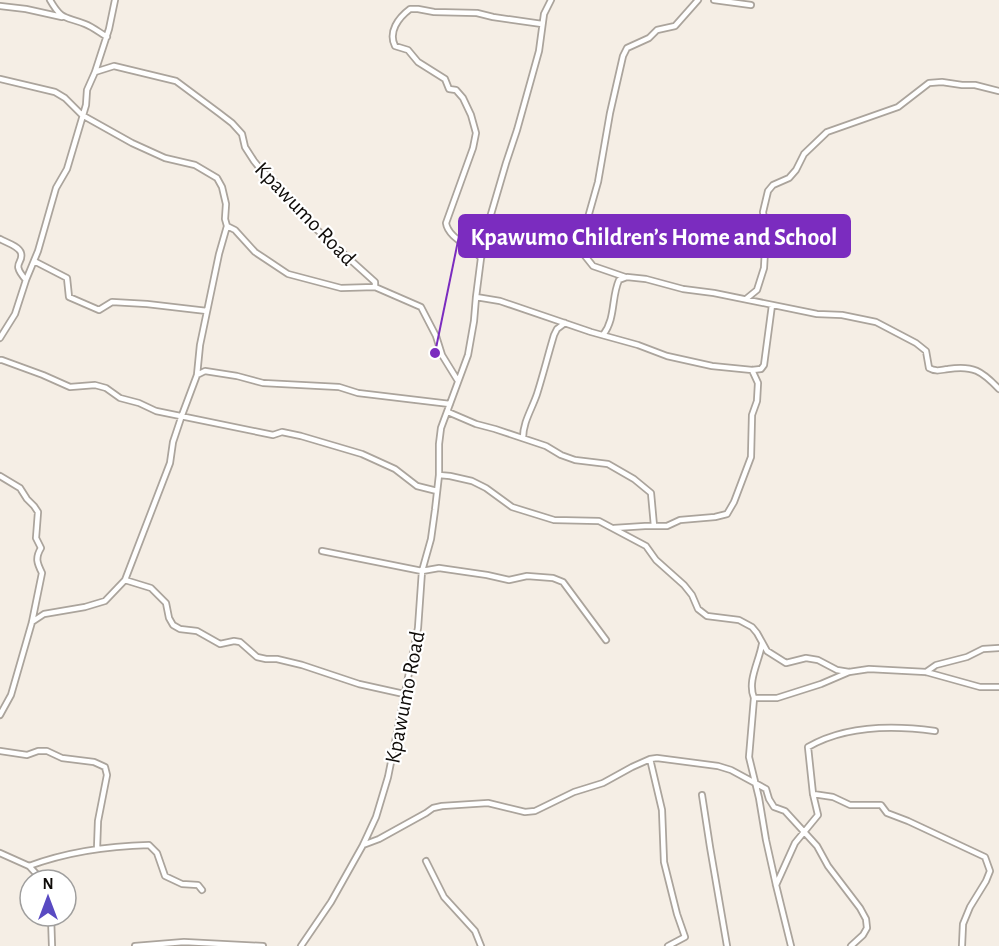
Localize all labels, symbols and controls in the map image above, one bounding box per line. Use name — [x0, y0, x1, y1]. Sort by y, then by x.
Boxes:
street label: Kpawumo Road — [251, 158, 360, 270]
callout: Kpawumo Children’s Home and School — [459, 215, 850, 257]
text: Kpawumo Children’s Home and School — [471, 226, 837, 250]
street label: Kpawumo Road — [381, 629, 429, 765]
north arrow — [18, 868, 78, 928]
text: N — [42, 876, 54, 892]

